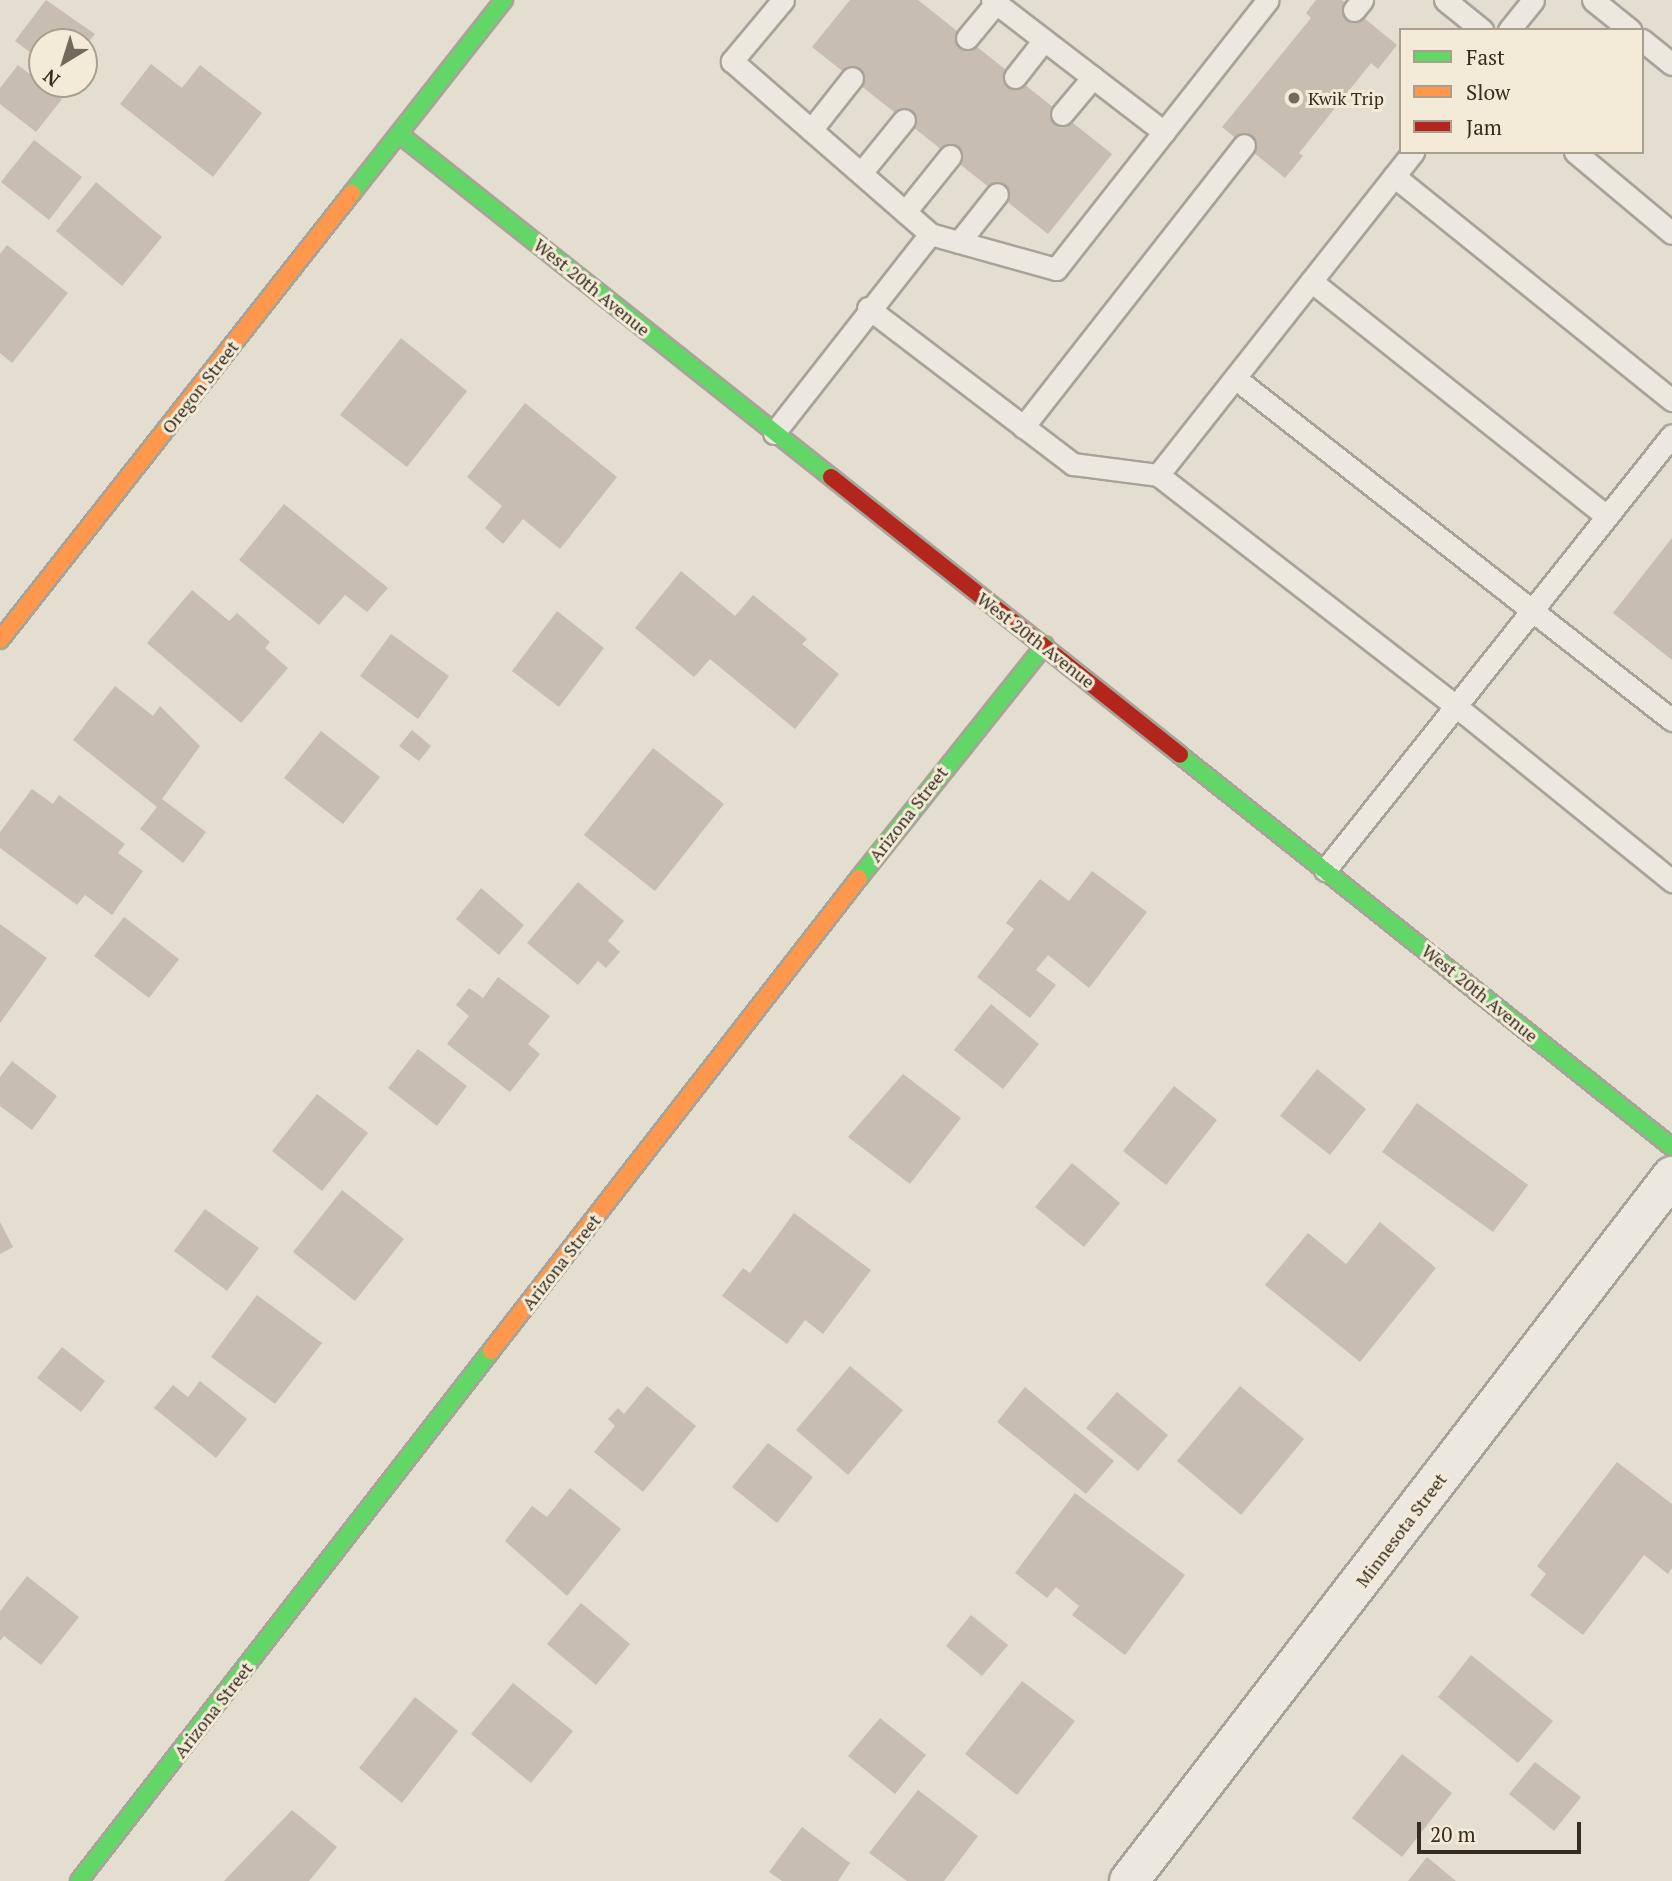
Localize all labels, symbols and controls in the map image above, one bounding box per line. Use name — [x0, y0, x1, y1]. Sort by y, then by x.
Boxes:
north arrow — [28, 28, 98, 98]
legend — [1399, 28, 1644, 154]
text: Fast — [1466, 43, 1505, 71]
text: N — [38, 64, 64, 93]
text: Slow — [1466, 78, 1510, 106]
place label: Kwik Trip — [1308, 87, 1384, 109]
marker: Kwik Trip — [1286, 90, 1302, 106]
text: Jam — [1466, 113, 1502, 141]
street label: West 20th Avenue — [530, 234, 654, 340]
street label: Oregon Street — [157, 336, 243, 438]
street label: West 20th Avenue — [973, 587, 1099, 693]
street label: Arizona Street — [864, 762, 952, 866]
street label: West 20th Avenue — [1418, 940, 1542, 1046]
street label: Arizona Street — [517, 1210, 605, 1314]
street label: Minnesota Street — [1351, 1469, 1451, 1591]
street label: Arizona Street — [169, 1658, 257, 1762]
scale bar — [1420, 1808, 1584, 1852]
text: 20 m — [1430, 1820, 1476, 1848]

